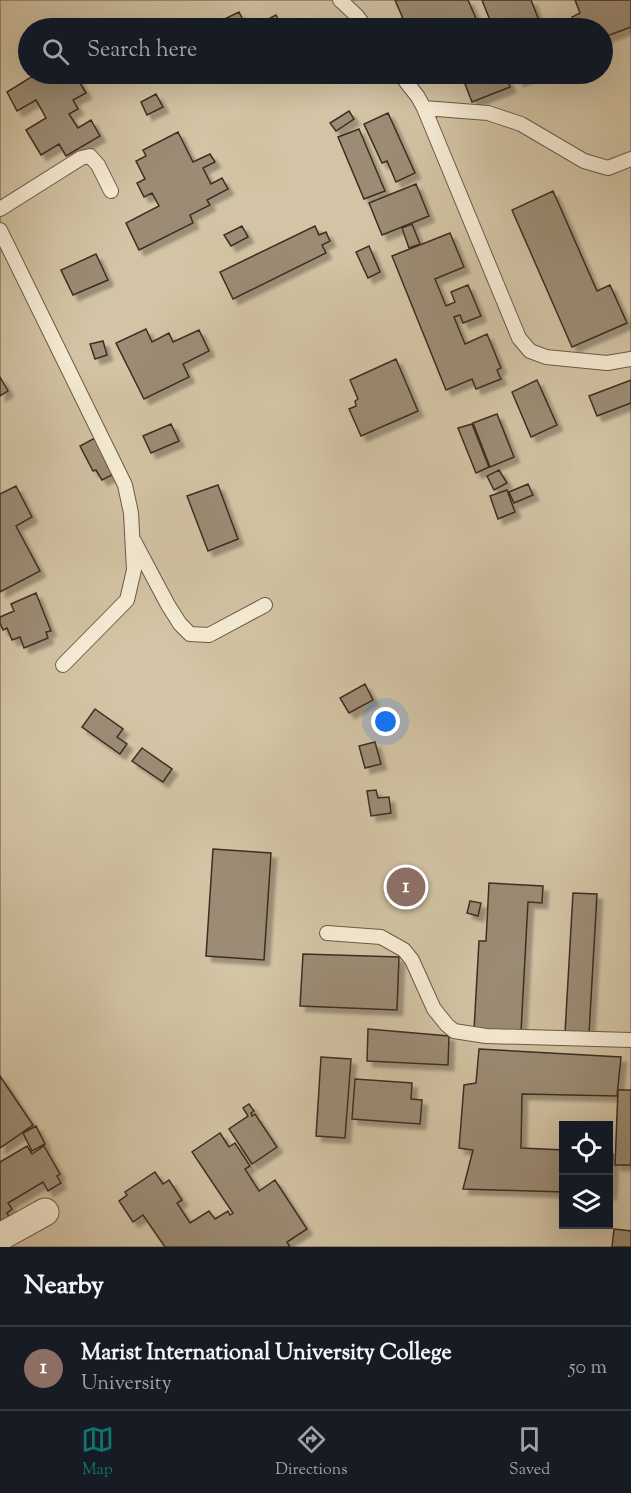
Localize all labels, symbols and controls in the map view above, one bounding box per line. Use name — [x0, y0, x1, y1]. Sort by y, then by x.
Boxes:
search box — [18, 18, 613, 84]
icon: search — [39, 35, 72, 68]
text: Search here — [87, 35, 197, 67]
your location — [371, 707, 400, 736]
pin: 1 — [386, 864, 426, 910]
map controls — [559, 1121, 613, 1229]
button: locate — [559, 1121, 613, 1175]
button: layers — [559, 1175, 613, 1229]
text: Nearby — [24, 1268, 104, 1305]
text: Marist International University College — [81, 1338, 452, 1370]
text: 1 — [40, 1354, 47, 1383]
text: 50 m — [569, 1354, 607, 1383]
text: University — [81, 1370, 172, 1399]
tab: Map — [81, 1423, 114, 1482]
tab: Directions — [275, 1423, 348, 1482]
tab: Saved — [509, 1423, 550, 1482]

